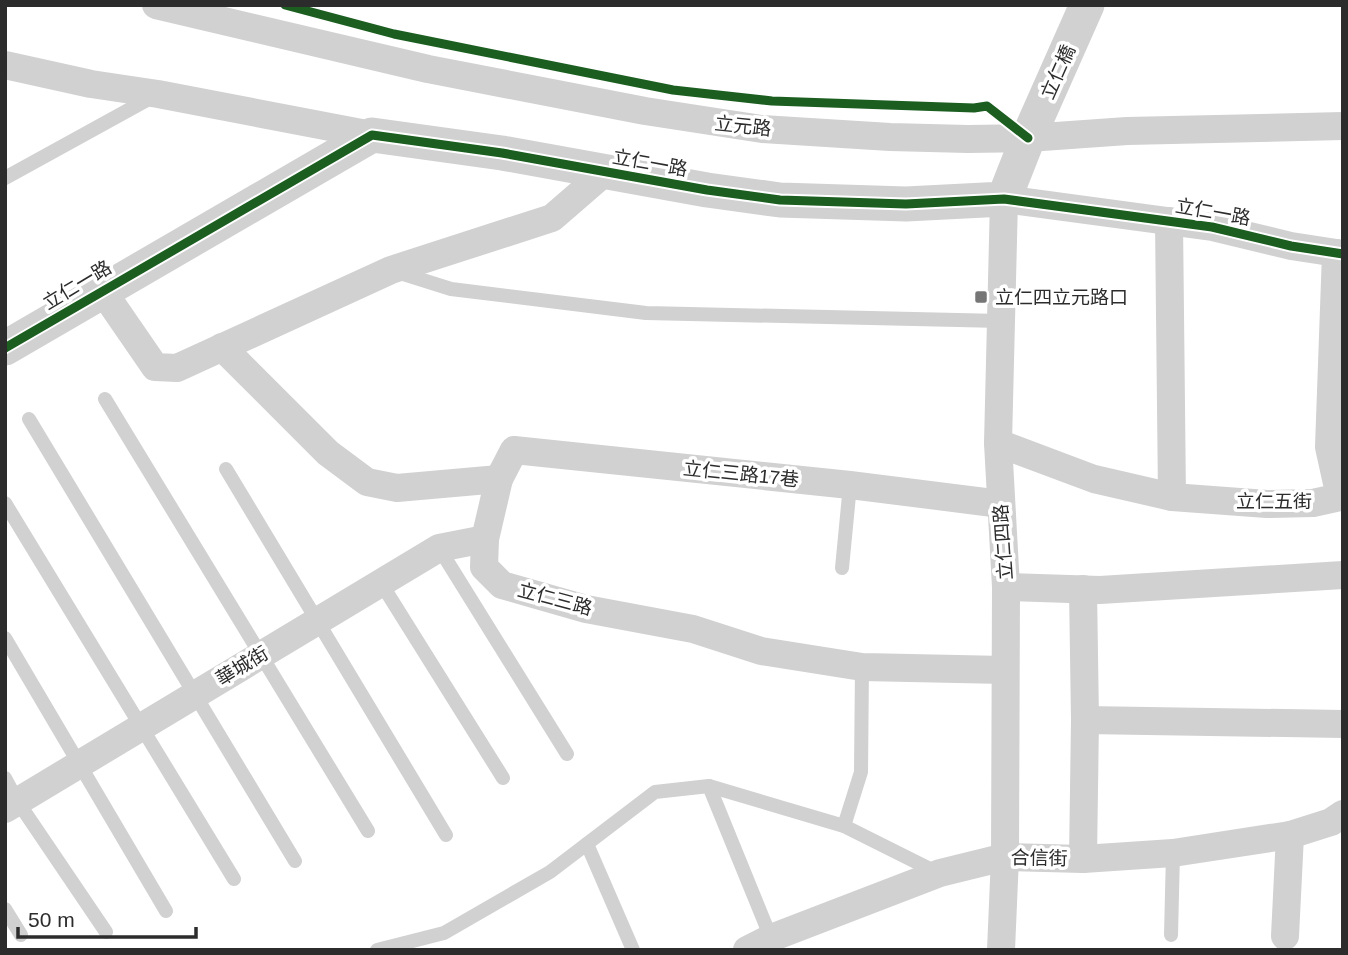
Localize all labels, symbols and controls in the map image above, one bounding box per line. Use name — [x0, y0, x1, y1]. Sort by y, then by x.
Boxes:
street label: 立仁橋 — [1037, 42, 1079, 102]
street label: 立元路 — [714, 113, 772, 139]
street label: 立仁一路 — [611, 146, 689, 180]
street label: 立仁一路 — [1174, 195, 1252, 229]
street label: 立仁一路 — [39, 256, 115, 314]
place label: 立仁四立元路口 — [995, 287, 1128, 308]
marker: 立仁四立元路口 — [973, 289, 989, 305]
street label: 立仁三路17巷 — [682, 457, 800, 491]
street label: 立仁五街 — [1236, 491, 1312, 512]
street label: 立仁四路 — [990, 503, 1016, 581]
street label: 立仁三路 — [516, 579, 594, 619]
street label: 華城街 — [212, 642, 272, 690]
street label: 合信街 — [1010, 847, 1068, 869]
scale bar — [18, 895, 196, 939]
text: 50 m — [28, 908, 75, 931]

